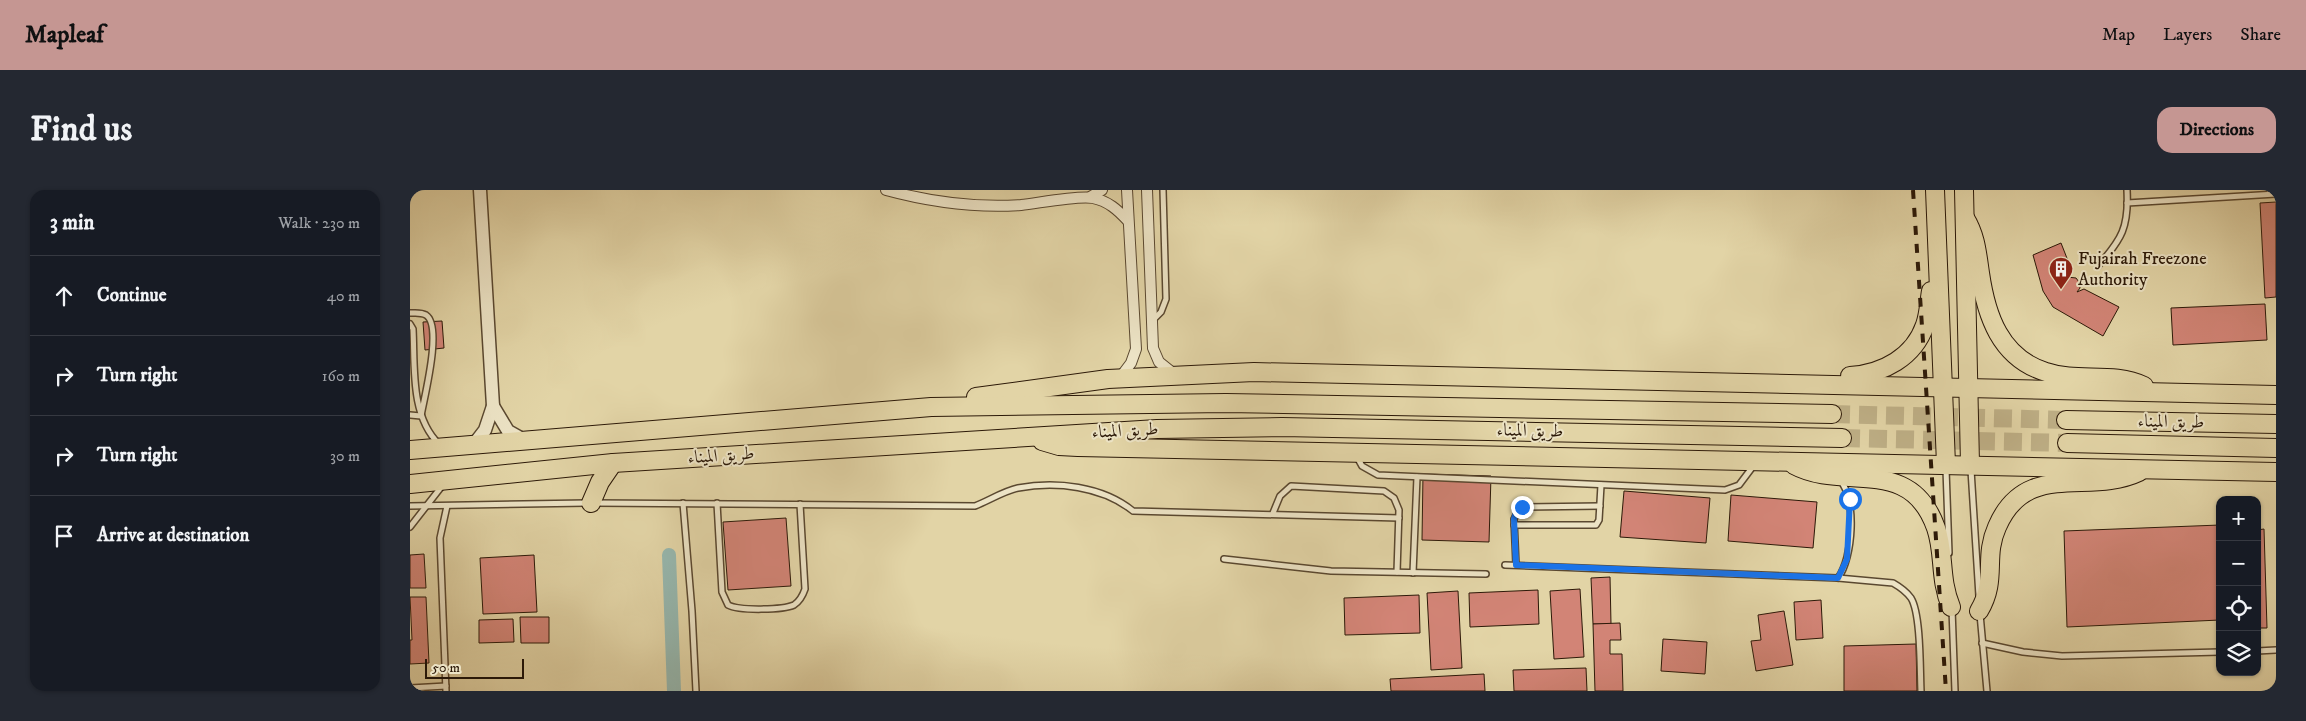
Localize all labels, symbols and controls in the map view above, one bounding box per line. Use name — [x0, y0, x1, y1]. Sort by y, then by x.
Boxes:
text: Mapleaf — [25, 20, 104, 50]
text: Map — [2102, 24, 2135, 46]
text: Layers — [2163, 24, 2212, 46]
text: Share — [2240, 24, 2281, 46]
button: Directions — [2157, 107, 2276, 153]
text: Find us — [30, 108, 132, 152]
text: 3 min — [50, 210, 95, 236]
text: Walk · 230 m — [278, 213, 360, 233]
place label: Fujairah Freezone Authority — [2078, 248, 2207, 291]
building icon: Fujairah Freezone Authority — [2048, 256, 2074, 290]
icon: ahead — [50, 282, 78, 310]
text: Continue — [97, 284, 167, 307]
text: 40 m — [327, 286, 360, 306]
icon: right — [50, 362, 78, 390]
text: Turn right — [97, 364, 177, 387]
text: 160 m — [322, 366, 360, 386]
street label: طريق الميناء — [2137, 410, 2205, 434]
street label: طريق الميناء — [1091, 418, 1159, 444]
street label: طريق الميناء — [1496, 419, 1564, 443]
icon: right — [50, 442, 78, 470]
street label: طريق الميناء — [687, 443, 755, 469]
text: Turn right — [97, 444, 177, 467]
text: 30 m — [330, 446, 360, 466]
route start — [1839, 488, 1862, 511]
route end — [1511, 496, 1534, 519]
map controls — [2216, 496, 2261, 676]
button: + — [2216, 496, 2261, 541]
icon: arrive — [50, 522, 78, 550]
text: Arrive at destination — [97, 524, 249, 547]
button: − — [2216, 541, 2261, 586]
button: locate — [2216, 586, 2261, 631]
button: layers — [2216, 631, 2261, 676]
scale bar — [425, 656, 524, 679]
text: 50 m — [432, 659, 460, 677]

